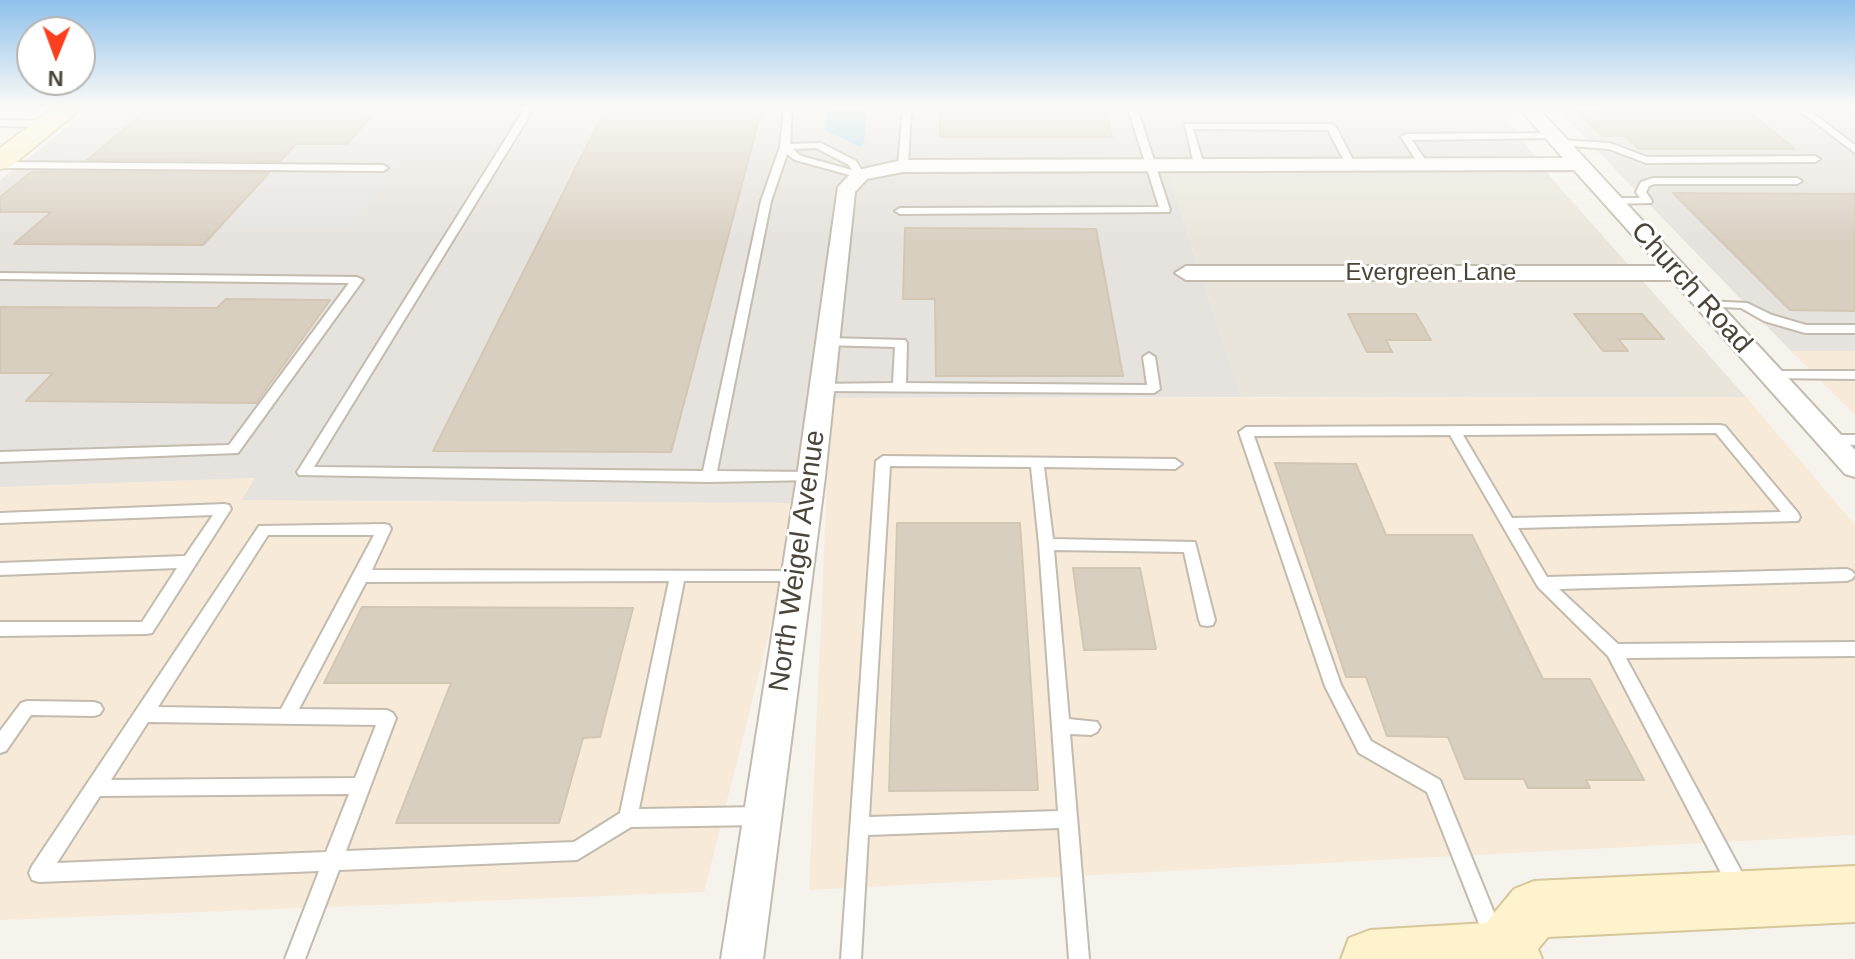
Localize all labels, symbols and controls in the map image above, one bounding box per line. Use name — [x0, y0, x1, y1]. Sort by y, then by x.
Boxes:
north arrow — [16, 16, 96, 96]
text: N — [47, 66, 64, 91]
street label: Church Road — [1623, 215, 1759, 361]
street label: Evergreen Lane — [1346, 259, 1516, 287]
street label: North Weigel Avenue — [763, 428, 833, 694]

